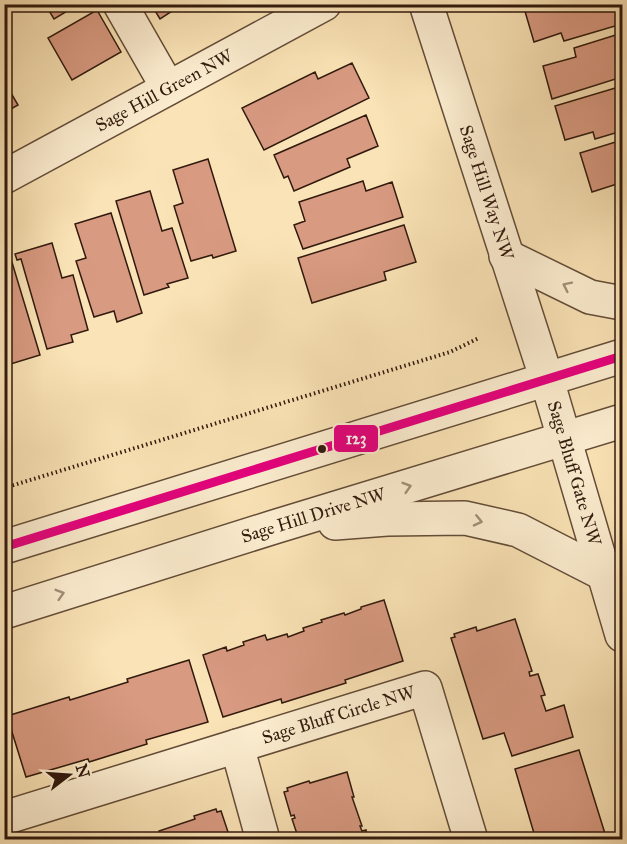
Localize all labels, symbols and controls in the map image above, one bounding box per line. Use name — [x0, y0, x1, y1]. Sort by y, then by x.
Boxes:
street label: Sage Hill Green NW — [92, 44, 237, 136]
street label: Sage Hill Way NW — [455, 122, 519, 263]
one-way arrow — [563, 282, 574, 294]
street label: Sage Bluff Gate NW — [543, 398, 606, 549]
line badge: 123 — [333, 424, 379, 453]
text: 123 — [346, 429, 366, 449]
unlabelled marker — [316, 443, 328, 455]
street label: Sage Hill Drive NW — [238, 482, 389, 548]
one-way arrow — [401, 482, 412, 494]
one-way arrow — [473, 513, 483, 526]
one-way arrow — [54, 589, 65, 601]
street label: Sage Bluff Circle NW — [259, 681, 418, 749]
north arrow — [39, 745, 99, 805]
text: N — [72, 761, 94, 780]

